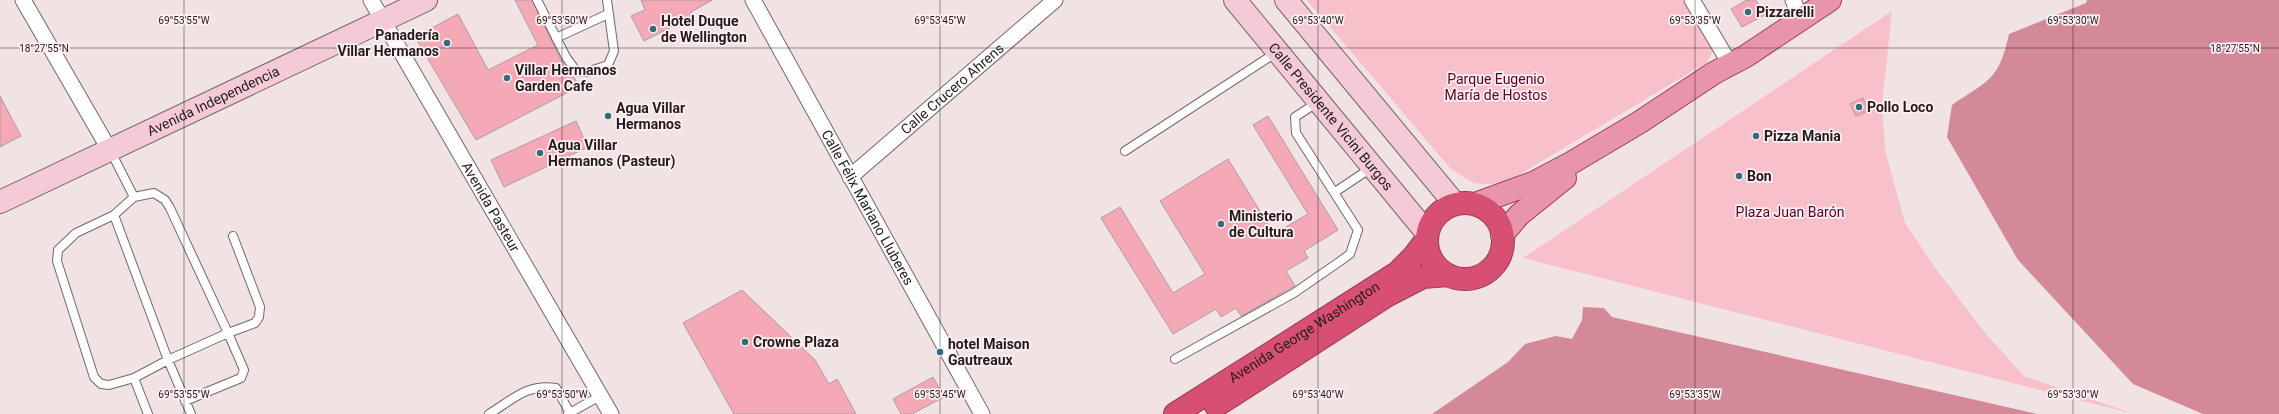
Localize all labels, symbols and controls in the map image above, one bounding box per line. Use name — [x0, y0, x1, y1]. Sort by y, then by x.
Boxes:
place label: Pizzarelli — [1756, 4, 1814, 20]
marker: Pizzarelli — [1743, 7, 1753, 17]
place label: Hotel Duque de Wellington — [661, 13, 747, 45]
text: 69°53'55"W — [158, 15, 210, 26]
text: 69°53'50"W — [536, 15, 588, 26]
text: 69°53'45"W — [914, 15, 966, 26]
text: 69°53'40"W — [1292, 15, 1344, 26]
text: 69°53'35"W — [1669, 15, 1721, 26]
text: 69°53'30"W — [2047, 15, 2099, 26]
marker: Hotel Duque de Wellington — [648, 24, 658, 34]
place label: Panadería Villar Hermanos — [338, 27, 439, 59]
marker: Panadería Villar Hermanos — [442, 38, 452, 48]
street label: Calle Presidente Vicini Burgos — [1266, 39, 1396, 194]
street label: Calle Crucero Ahrens — [897, 40, 1007, 138]
text: 18°27'55"N — [19, 43, 69, 54]
text: 18°27'55"N — [2210, 43, 2260, 54]
place label: Villar Hermanos Garden Cafe — [515, 62, 617, 94]
street label: Avenida Independencia — [145, 63, 282, 139]
park label: Parque Eugenio María de Hostos — [1445, 71, 1547, 103]
marker: Villar Hermanos Garden Cafe — [502, 73, 512, 83]
place label: Pollo Loco — [1867, 99, 1933, 115]
place label: Agua Villar Hermanos — [616, 100, 685, 132]
marker: Pollo Loco — [1854, 102, 1864, 112]
marker: Agua Villar Hermanos — [603, 111, 613, 121]
street label: Calle Félix Mariano Lluberes — [818, 127, 917, 288]
place label: Pizza Mania — [1764, 128, 1841, 144]
marker: Pizza Mania — [1751, 131, 1761, 141]
place label: Agua Villar Hermanos (Pasteur) — [548, 137, 675, 170]
marker: Agua Villar Hermanos (Pasteur) — [535, 148, 545, 158]
street label: Avenida Pasteur — [459, 159, 523, 255]
place label: Bon — [1747, 168, 1772, 184]
marker: Bon — [1734, 171, 1744, 181]
park label: Plaza Juan Barón — [1736, 204, 1844, 220]
place label: Ministerio de Cultura — [1229, 208, 1294, 240]
marker: Ministerio de Cultura — [1216, 219, 1226, 229]
street label: Avenida George Washington — [1226, 278, 1382, 386]
place label: Crowne Plaza — [753, 334, 839, 350]
place label: hotel Maison Gautreaux — [948, 336, 1030, 368]
marker: Crowne Plaza — [740, 337, 750, 347]
marker: hotel Maison Gautreaux — [935, 347, 945, 357]
text: 69°53'55"W — [158, 389, 210, 400]
text: 69°53'50"W — [536, 389, 588, 400]
text: 69°53'45"W — [914, 389, 966, 400]
text: 69°53'40"W — [1292, 389, 1344, 400]
text: 69°53'35"W — [1669, 389, 1721, 400]
text: 69°53'30"W — [2047, 389, 2099, 400]

